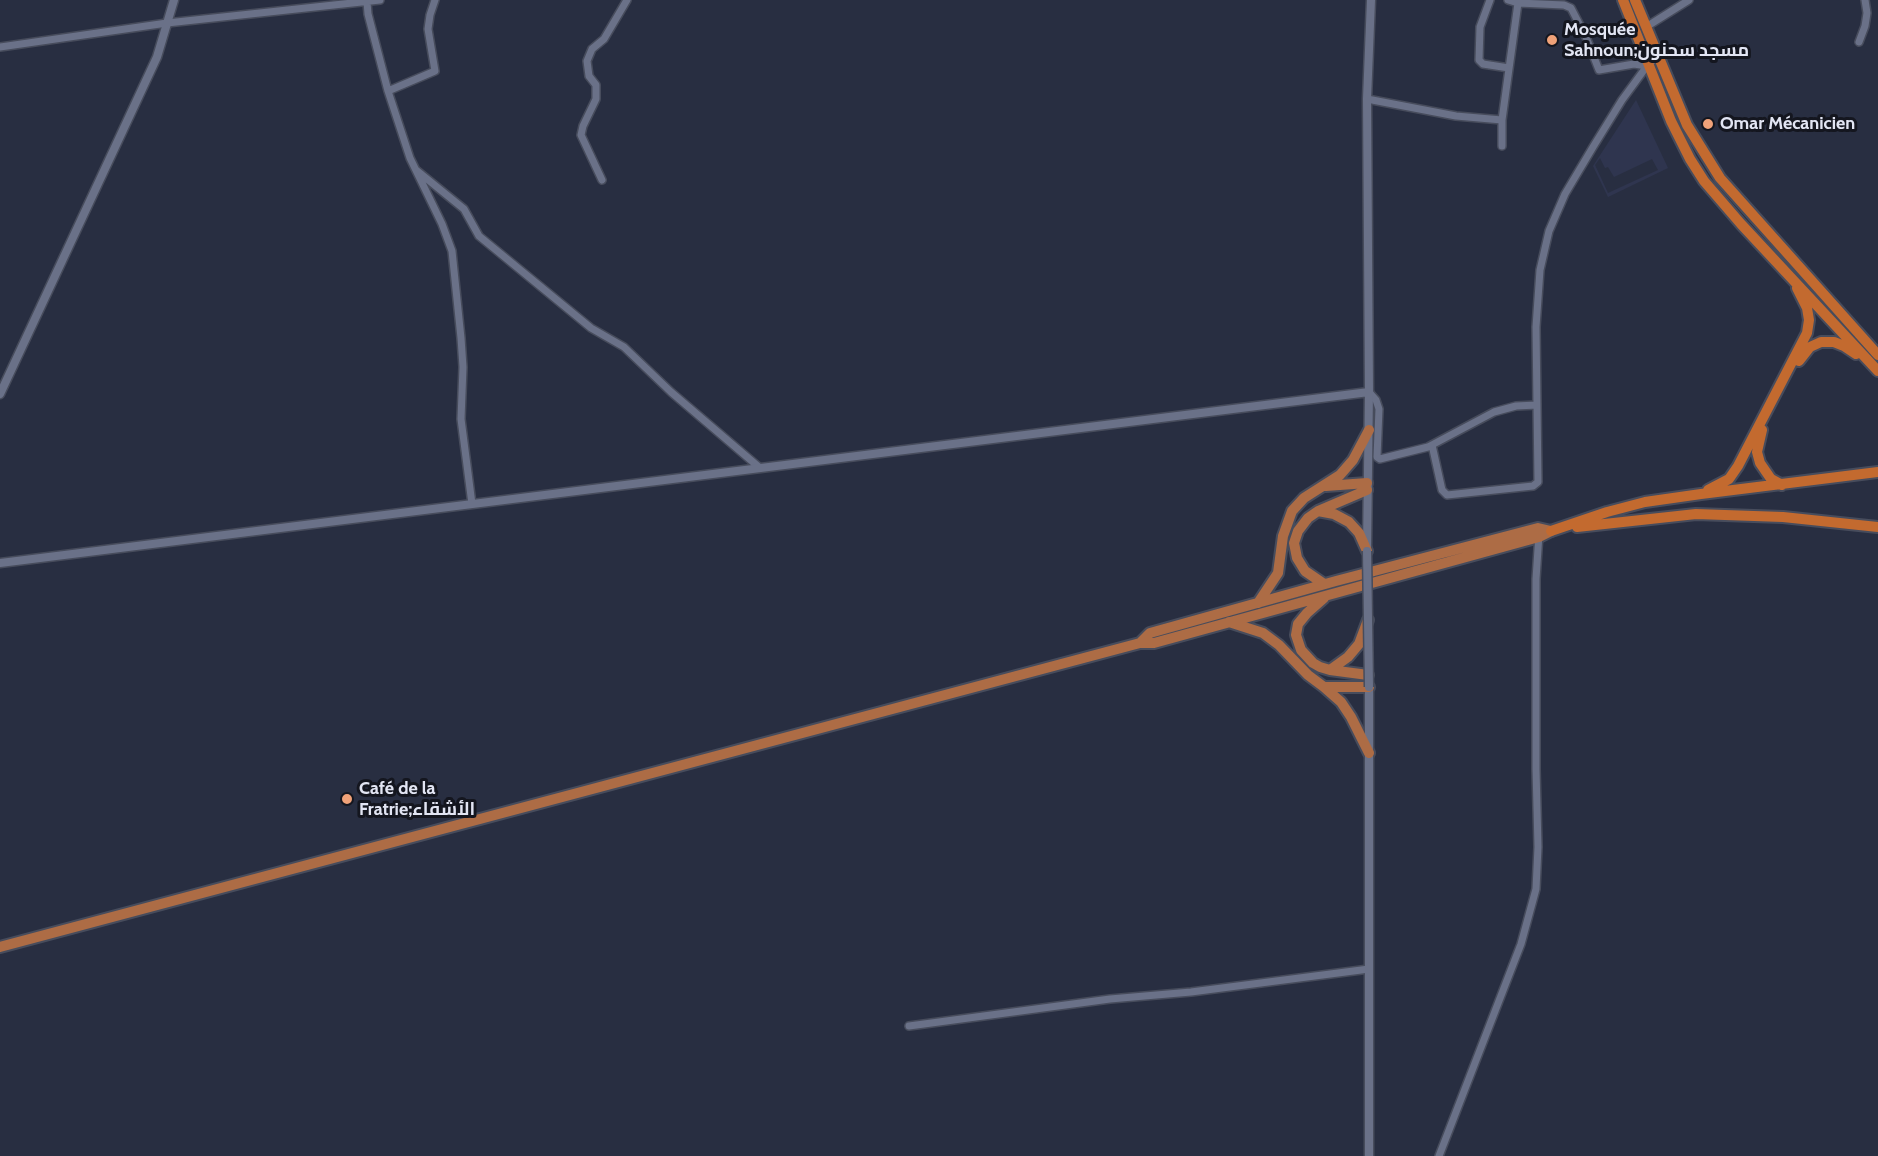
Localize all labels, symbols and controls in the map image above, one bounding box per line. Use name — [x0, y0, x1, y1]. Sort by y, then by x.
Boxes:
place label: Mosquée Sahnoun;مسجد سحنون — [1564, 19, 1749, 62]
marker: Mosquée Sahnoun;مسجد سحنون — [1545, 33, 1559, 47]
place label: Omar Mécanicien — [1720, 113, 1855, 135]
marker: Omar Mécanicien — [1701, 117, 1715, 131]
place label: Café de la Fratrie;الأشقاء — [359, 778, 475, 820]
marker: Café de la Fratrie;الأشقاء — [340, 792, 354, 806]

